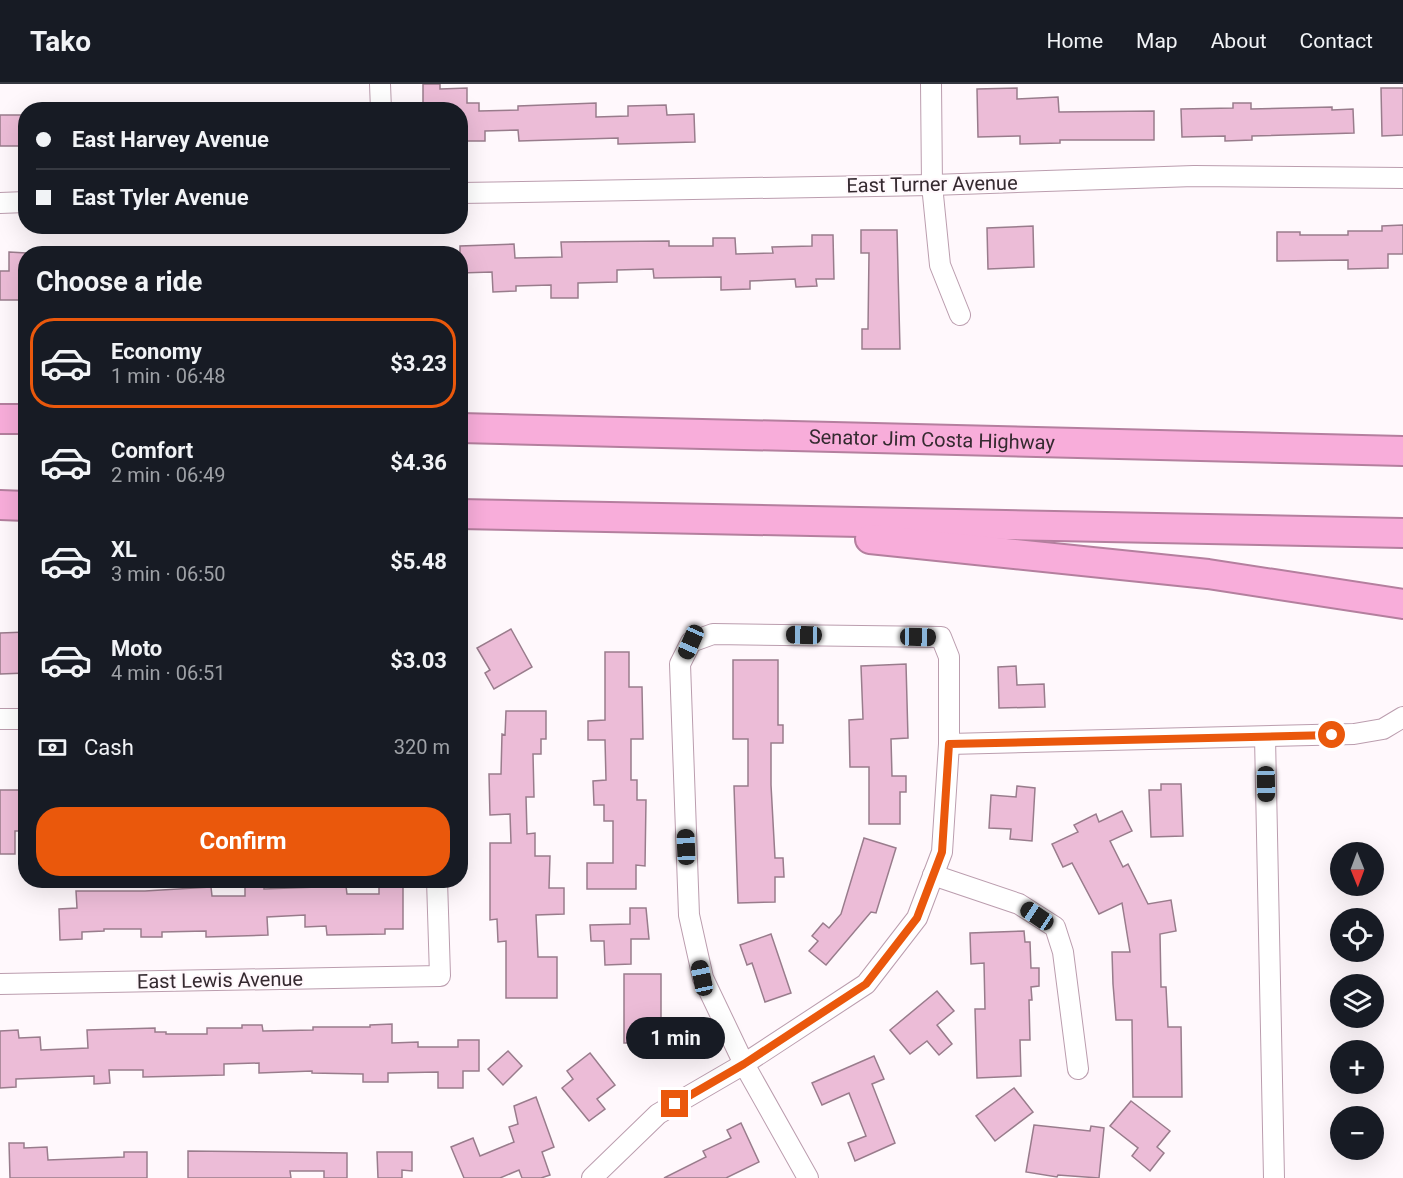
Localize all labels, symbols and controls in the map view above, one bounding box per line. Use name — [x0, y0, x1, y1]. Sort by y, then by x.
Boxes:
text: Tako — [30, 25, 91, 58]
text: Home — [1047, 29, 1103, 53]
text: Map — [1136, 29, 1178, 53]
text: About — [1211, 29, 1267, 53]
text: Contact — [1300, 29, 1373, 53]
text: East Harvey Avenue — [72, 127, 269, 152]
street label: East Turner Avenue — [846, 171, 1018, 197]
text: East Tyler Avenue — [72, 185, 249, 210]
text: Choose a ride — [36, 266, 202, 298]
icon: car — [39, 336, 93, 390]
text: Economy — [111, 339, 202, 364]
text: $3.23 — [390, 351, 447, 376]
text: 1 min · 06:48 — [111, 364, 226, 388]
street label: Senator Jim Costa Highway — [809, 425, 1056, 455]
icon: car — [39, 435, 93, 489]
text: Comfort — [111, 438, 193, 463]
text: $4.36 — [390, 450, 447, 475]
text: 2 min · 06:49 — [111, 463, 226, 487]
icon: car — [39, 534, 93, 588]
text: XL — [111, 537, 137, 562]
text: $5.48 — [390, 549, 447, 574]
text: 3 min · 06:50 — [111, 562, 226, 586]
car — [675, 622, 707, 662]
car — [786, 626, 822, 644]
car — [900, 628, 936, 646]
icon: car — [39, 633, 93, 687]
text: Moto — [111, 636, 162, 661]
text: $3.03 — [390, 648, 447, 673]
text: 4 min · 06:51 — [111, 661, 226, 685]
route start — [1318, 721, 1345, 748]
icon: cash — [36, 731, 69, 764]
text: Cash — [84, 735, 134, 760]
text: 320 m — [394, 735, 450, 759]
car — [1257, 766, 1275, 802]
button: Confirm — [36, 807, 450, 876]
car — [676, 829, 696, 865]
north arrow — [1330, 842, 1384, 896]
map controls — [1330, 842, 1384, 1160]
car — [1017, 898, 1057, 934]
button: locate — [1330, 908, 1384, 962]
car — [689, 959, 715, 997]
street label: East Lewis Avenue — [137, 967, 303, 993]
button: layers — [1330, 974, 1384, 1028]
callout: 1 min — [626, 1017, 724, 1059]
text: 1 min — [650, 1026, 701, 1050]
button: + — [1330, 1040, 1384, 1094]
route end — [661, 1090, 688, 1117]
button: − — [1330, 1106, 1384, 1160]

